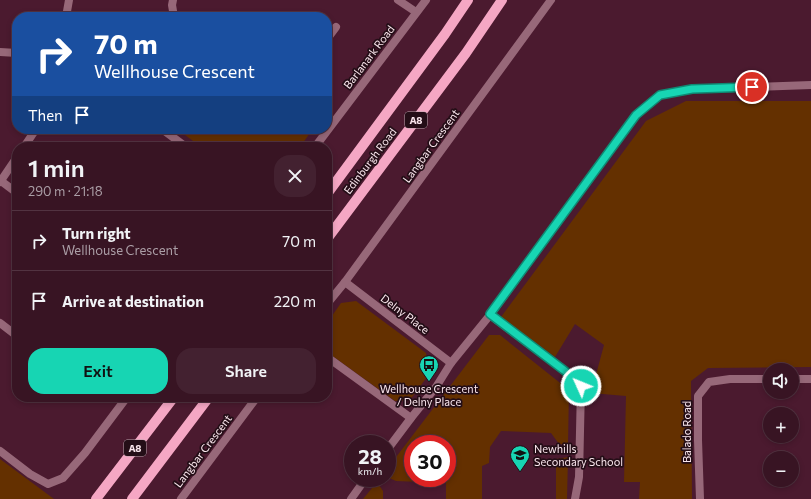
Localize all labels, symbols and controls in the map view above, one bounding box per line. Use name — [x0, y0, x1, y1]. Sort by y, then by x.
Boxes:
street label: Barlanark Road — [341, 22, 397, 91]
text: 70 m — [94, 26, 158, 60]
icon: right — [28, 28, 80, 80]
text: Wellhouse Crescent — [94, 60, 255, 82]
pin — [735, 70, 769, 104]
icon: arrive — [741, 76, 763, 98]
icon: arrive — [71, 104, 93, 126]
text: Then — [28, 106, 63, 124]
street label: Langbar Crescent — [400, 106, 462, 185]
road number: A8 — [405, 112, 427, 128]
street label: Edinburgh Road — [341, 125, 399, 196]
text: 1 min — [28, 153, 85, 182]
button: close — [274, 155, 316, 197]
text: 290 m · 21:18 — [28, 183, 103, 199]
text: Turn right — [62, 224, 131, 242]
icon: right — [28, 230, 50, 252]
text: 70 m — [282, 232, 316, 250]
text: Wellhouse Crescent — [62, 242, 178, 258]
icon: arrive — [28, 290, 50, 312]
street label: Delny Place — [378, 291, 432, 336]
text: Arrive at destination — [62, 292, 204, 310]
text: 220 m — [274, 292, 316, 310]
button: Exit — [28, 348, 168, 394]
button: Share — [176, 348, 316, 394]
bus stop icon: Wellhouse Crescent / Delny Place — [418, 354, 440, 382]
map controls — [763, 363, 799, 487]
button: sound — [763, 363, 799, 399]
position arrow — [560, 365, 602, 407]
place label: Wellhouse Crescent / Delny Place — [380, 382, 479, 408]
street label: Balado Road — [680, 401, 693, 463]
button: + — [763, 407, 799, 443]
street label: Langbar Crescent — [171, 411, 234, 490]
speed limit sign: 30 — [404, 435, 456, 487]
road number: A8 — [124, 440, 146, 456]
place label: Newhills Secondary School — [534, 442, 623, 468]
text: 28 — [358, 444, 382, 468]
school or university icon: Newhills Secondary School — [509, 444, 531, 472]
button: − — [763, 451, 799, 487]
text: km/h — [358, 465, 382, 477]

